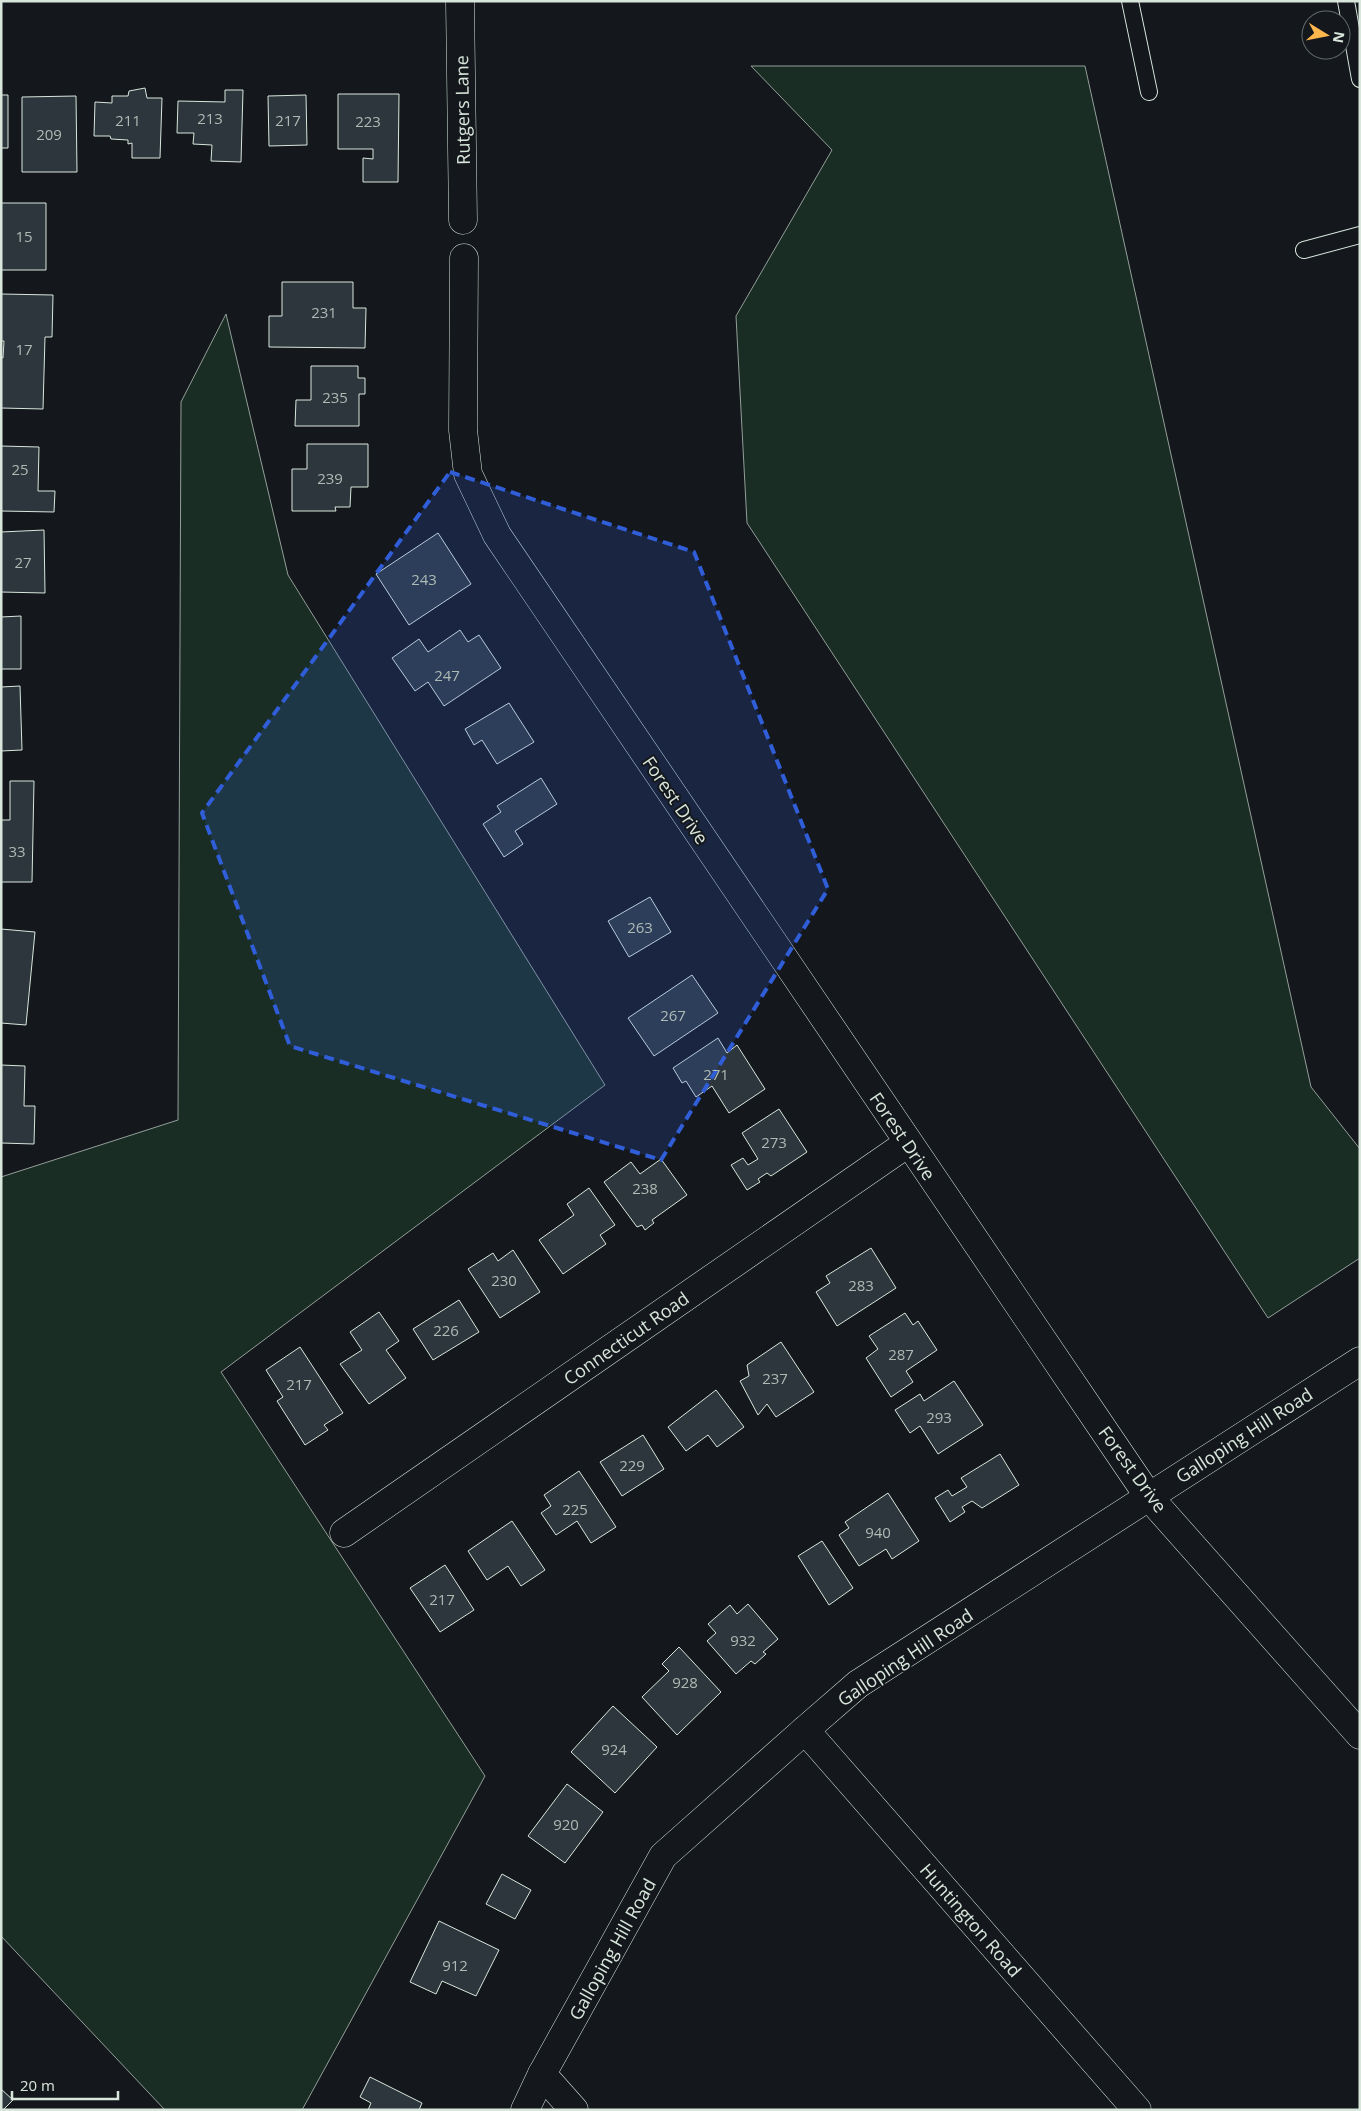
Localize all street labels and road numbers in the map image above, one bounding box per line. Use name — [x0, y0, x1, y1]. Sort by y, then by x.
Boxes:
street label: Rutgers Lane — [449, 55, 475, 165]
street label: Forest Drive — [638, 751, 714, 849]
street label: Forest Drive — [865, 1087, 941, 1185]
street label: Connecticut Road — [559, 1286, 693, 1390]
street label: Galloping Hill Road — [1171, 1382, 1317, 1488]
street label: Forest Drive — [1094, 1421, 1172, 1517]
street label: Galloping Hill Road — [833, 1603, 977, 1711]
street label: Huntington Road — [915, 1858, 1027, 1982]
street label: Galloping Hill Road — [563, 1874, 661, 2024]

